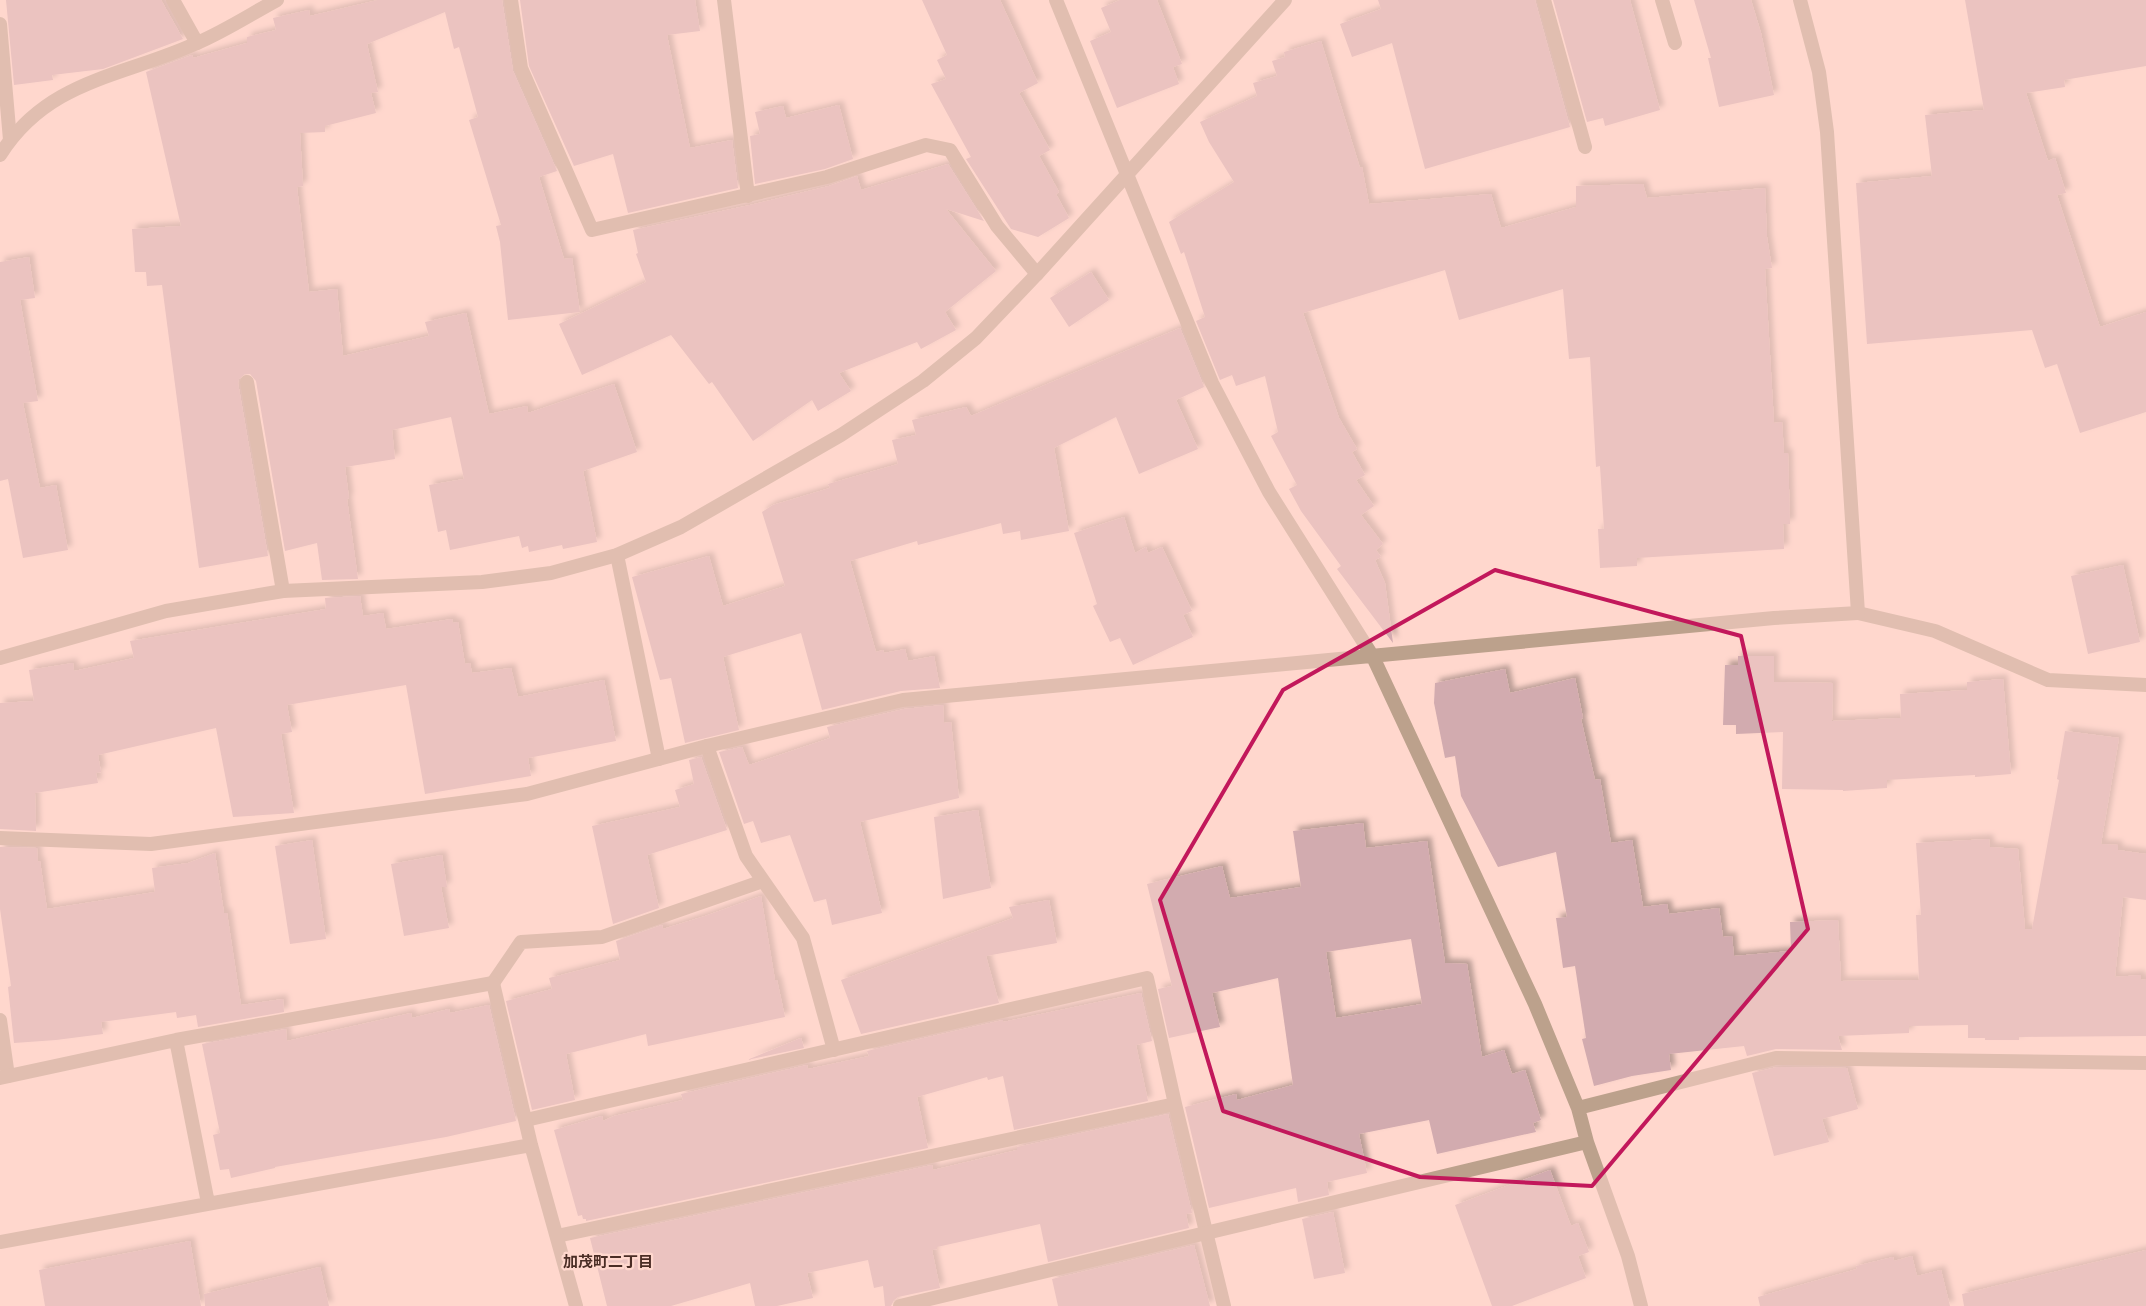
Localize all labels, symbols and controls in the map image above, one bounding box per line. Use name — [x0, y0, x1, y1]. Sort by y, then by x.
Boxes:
district label: 加茂町二丁目 — [563, 1251, 653, 1272]

